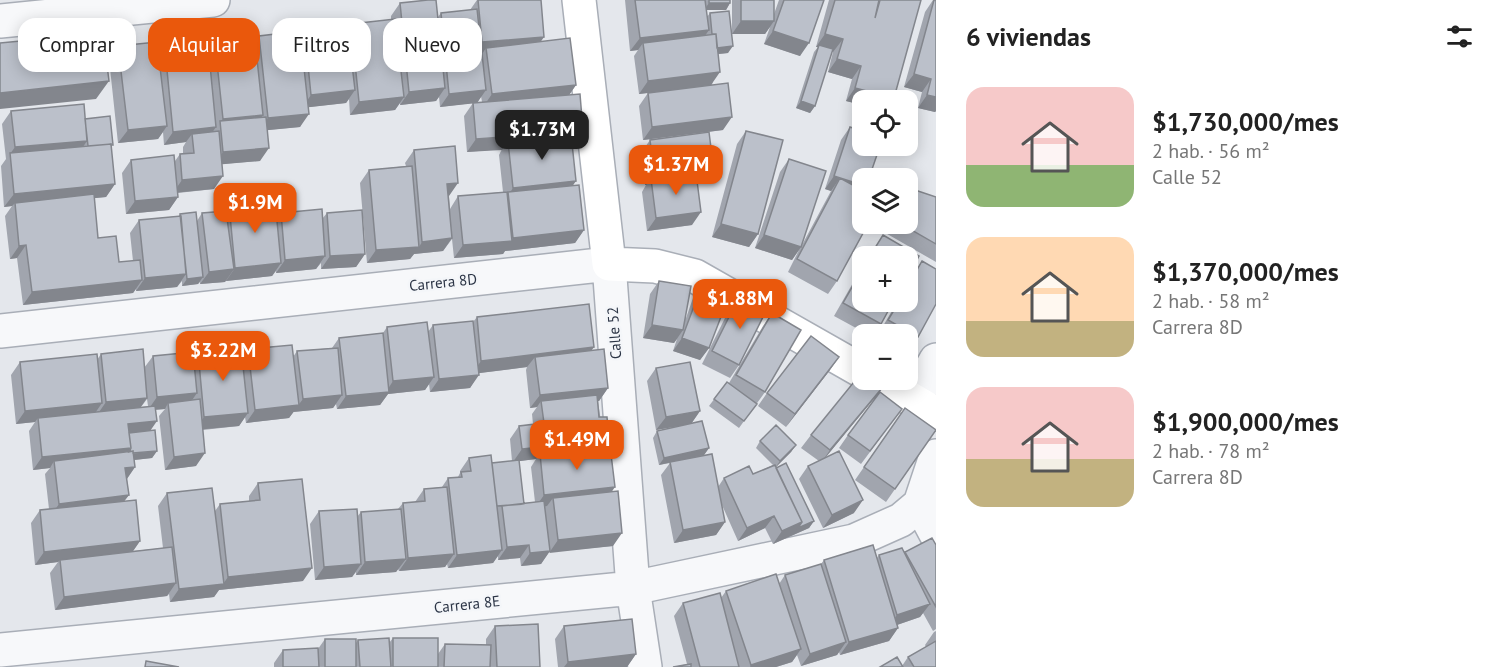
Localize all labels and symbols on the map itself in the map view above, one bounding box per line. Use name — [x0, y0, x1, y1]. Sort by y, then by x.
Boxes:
pin: $1.73M — [493, 110, 591, 161]
pin: $1.37M — [627, 145, 725, 196]
pin: $1.9M — [213, 183, 297, 234]
street label: Carrera 8D — [408, 269, 478, 295]
pin: $1.88M — [691, 279, 789, 330]
street label: Calle 52 — [603, 306, 625, 360]
pin: $3.22M — [174, 331, 272, 382]
pin: $1.49M — [528, 420, 626, 471]
street label: Carrera 8E — [433, 591, 501, 617]

